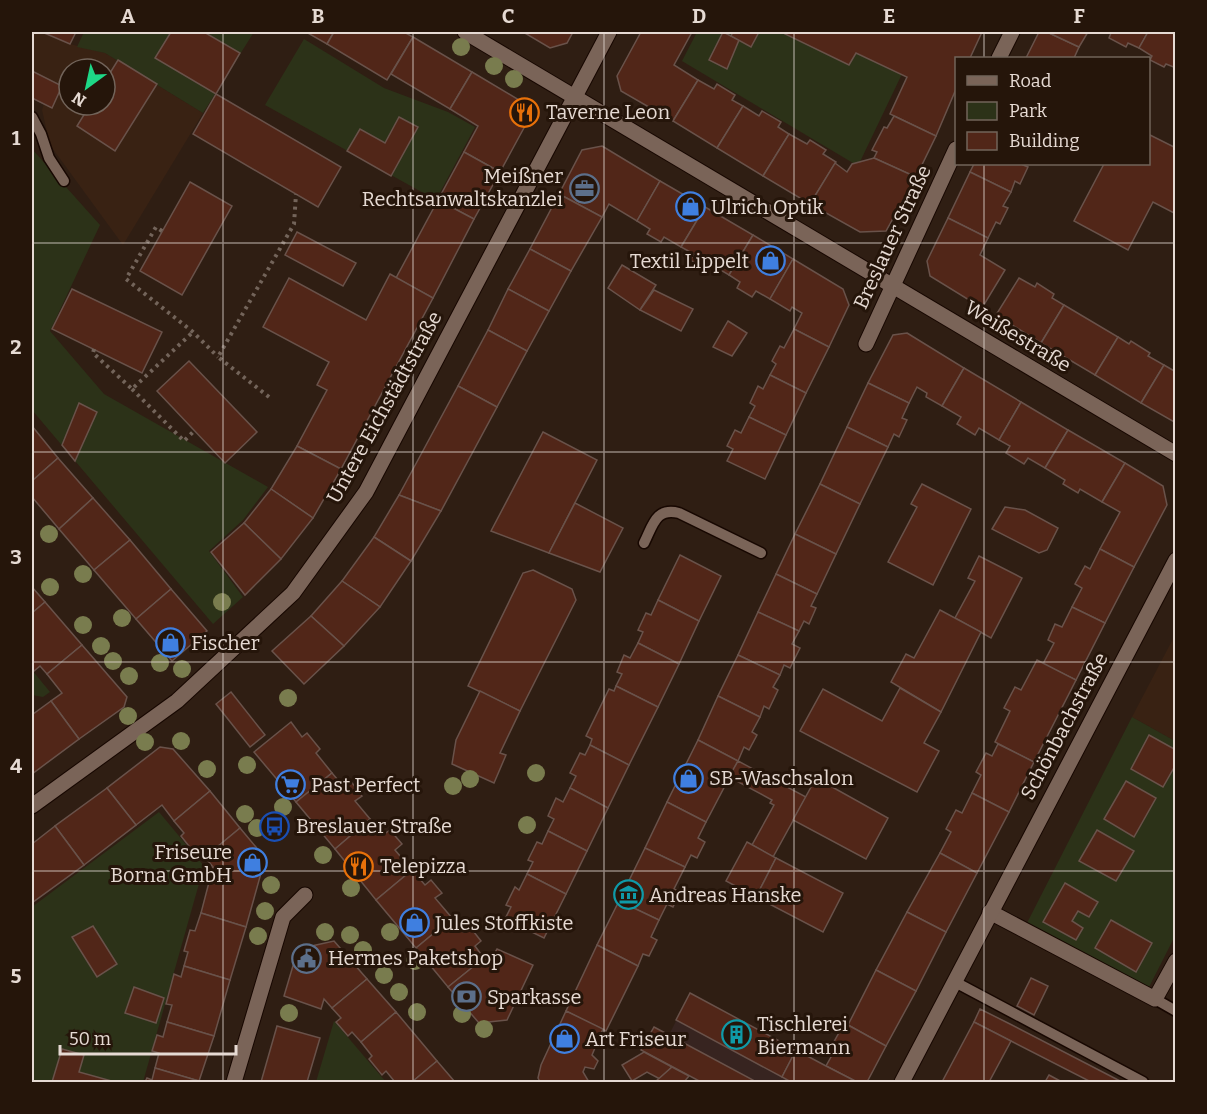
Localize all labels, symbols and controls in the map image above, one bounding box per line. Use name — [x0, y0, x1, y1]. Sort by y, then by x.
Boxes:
text: A — [121, 4, 136, 28]
text: B — [312, 4, 325, 28]
text: C — [502, 4, 514, 28]
text: D — [692, 4, 706, 28]
text: E — [883, 4, 895, 28]
text: F — [1073, 4, 1085, 28]
north arrow — [57, 57, 117, 117]
legend — [955, 57, 1150, 165]
text: Road — [1009, 70, 1052, 92]
text: N — [69, 88, 89, 110]
restaurant icon: Taverne Leon — [509, 96, 541, 128]
place label: Taverne Leon — [546, 100, 671, 124]
text: Park — [1009, 100, 1048, 122]
text: 1 — [12, 126, 21, 150]
text: Building — [1009, 130, 1080, 152]
street label: Breslauer Straße — [848, 161, 936, 313]
place label: Meißner Rechtsanwaltskanzlei — [362, 164, 563, 211]
office icon: Meißner Rechtsanwaltskanzlei — [568, 172, 600, 204]
shop icon: Ulrich Optik — [674, 191, 706, 223]
place label: Ulrich Optik — [711, 195, 824, 219]
shop icon: Textil Lippelt — [754, 245, 786, 277]
place label: Textil Lippelt — [630, 249, 749, 273]
street label: Weißestraße — [961, 295, 1075, 377]
street label: Untere Eichstädtstraße — [321, 307, 447, 507]
text: 2 — [10, 335, 22, 359]
text: 3 — [10, 545, 22, 569]
shop icon: Fischer — [154, 627, 186, 659]
place label: Fischer — [191, 631, 260, 655]
street label: Schönbachstraße — [1015, 648, 1113, 804]
text: 4 — [10, 754, 22, 778]
shop icon: SB-Waschsalon — [672, 762, 704, 794]
place label: SB-Waschsalon — [709, 766, 854, 790]
supermarket icon: Past Perfect — [274, 769, 306, 801]
place label: Past Perfect — [311, 773, 420, 797]
bus stop icon: Breslauer Straße — [259, 810, 291, 842]
place label: Breslauer Straße — [296, 814, 452, 838]
place label: Friseure Borna GmbH — [110, 840, 232, 887]
shop icon: Friseure Borna GmbH — [237, 847, 269, 879]
restaurant icon: Telepizza — [343, 850, 375, 882]
place label: Telepizza — [380, 854, 466, 878]
museum icon: Andreas Hanske — [612, 879, 644, 911]
place label: Andreas Hanske — [649, 883, 801, 907]
shop icon: Jules Stoffkiste — [398, 907, 430, 939]
place label: Jules Stoffkiste — [434, 911, 573, 935]
public building icon: Hermes Paketshop — [291, 942, 323, 974]
place label: Hermes Paketshop — [328, 946, 503, 970]
text: 5 — [11, 964, 22, 988]
bank icon: Sparkasse — [450, 981, 482, 1013]
place label: Sparkasse — [487, 985, 581, 1009]
place label: Tischlerei Biermann — [757, 1012, 851, 1059]
scale bar — [60, 1018, 236, 1056]
building icon: Tischlerei Biermann — [720, 1019, 752, 1051]
shop icon: Art Friseur — [548, 1023, 580, 1055]
place label: Art Friseur — [585, 1027, 686, 1051]
text: 50 m — [69, 1028, 111, 1050]

